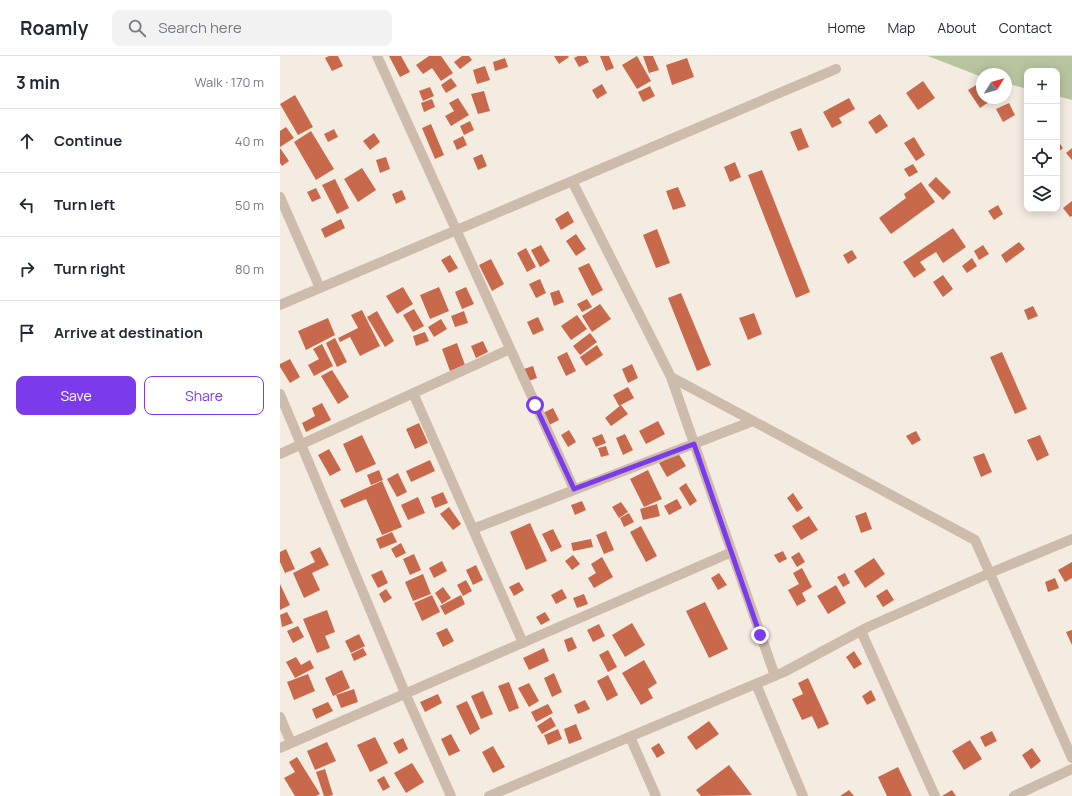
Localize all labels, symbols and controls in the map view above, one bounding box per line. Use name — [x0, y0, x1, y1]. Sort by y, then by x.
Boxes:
search box — [112, 10, 392, 46]
text: Roamly — [20, 15, 88, 41]
icon: search — [126, 17, 148, 39]
text: Search here — [158, 17, 242, 38]
text: Home — [828, 18, 865, 37]
text: Map — [887, 18, 915, 37]
text: About — [937, 18, 977, 37]
text: Contact — [999, 18, 1052, 37]
north arrow — [976, 68, 1012, 104]
map controls — [1024, 68, 1060, 212]
button: + — [1024, 68, 1060, 104]
text: 3 min — [16, 71, 60, 94]
text: Walk · 170 m — [194, 73, 264, 91]
button: − — [1024, 104, 1060, 140]
icon: ahead — [16, 130, 38, 152]
text: Continue — [54, 130, 122, 151]
text: 40 m — [235, 132, 264, 150]
button: locate — [1024, 140, 1060, 176]
button: layers — [1024, 176, 1060, 212]
icon: left — [16, 194, 38, 216]
text: Turn left — [54, 194, 116, 215]
text: 50 m — [235, 196, 264, 214]
icon: right — [16, 258, 38, 280]
text: Turn right — [54, 258, 125, 279]
text: 80 m — [235, 260, 264, 278]
icon: arrive — [16, 322, 38, 344]
text: Arrive at destination — [54, 322, 203, 343]
button: Save — [16, 376, 136, 415]
button: Share — [144, 376, 264, 415]
route start — [526, 396, 544, 414]
route end — [751, 626, 769, 644]

